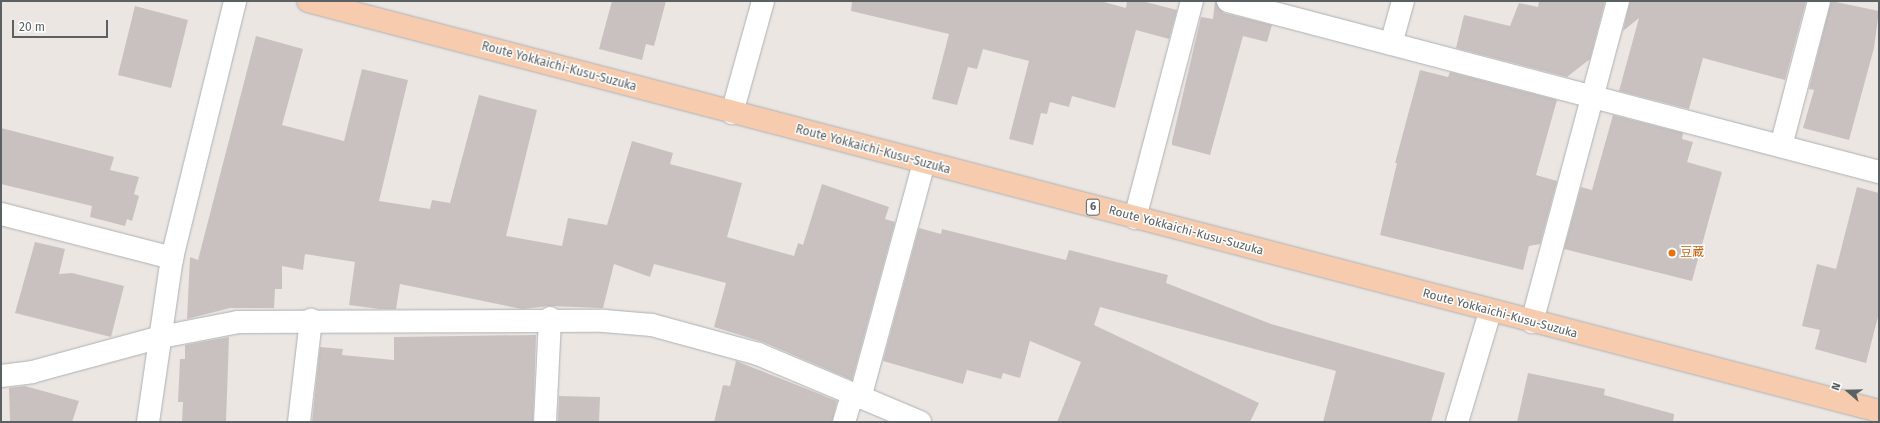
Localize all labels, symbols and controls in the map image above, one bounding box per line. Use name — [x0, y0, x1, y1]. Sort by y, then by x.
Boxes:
scale bar — [14, 12, 110, 38]
text: 20 m — [19, 20, 45, 34]
street label: Route Yokkaichi-Kusu-Suzuka — [480, 39, 638, 95]
street label: Route Yokkaichi-Kusu-Suzuka — [794, 122, 952, 178]
road number: 6 — [1085, 198, 1101, 216]
street label: Route Yokkaichi-Kusu-Suzuka — [1107, 203, 1265, 259]
place label: 豆蔵 — [1680, 246, 1704, 260]
marker: 豆蔵 — [1667, 248, 1677, 258]
street label: Route Yokkaichi-Kusu-Suzuka — [1421, 286, 1579, 342]
north arrow — [1828, 371, 1868, 411]
text: N — [1829, 381, 1844, 392]

